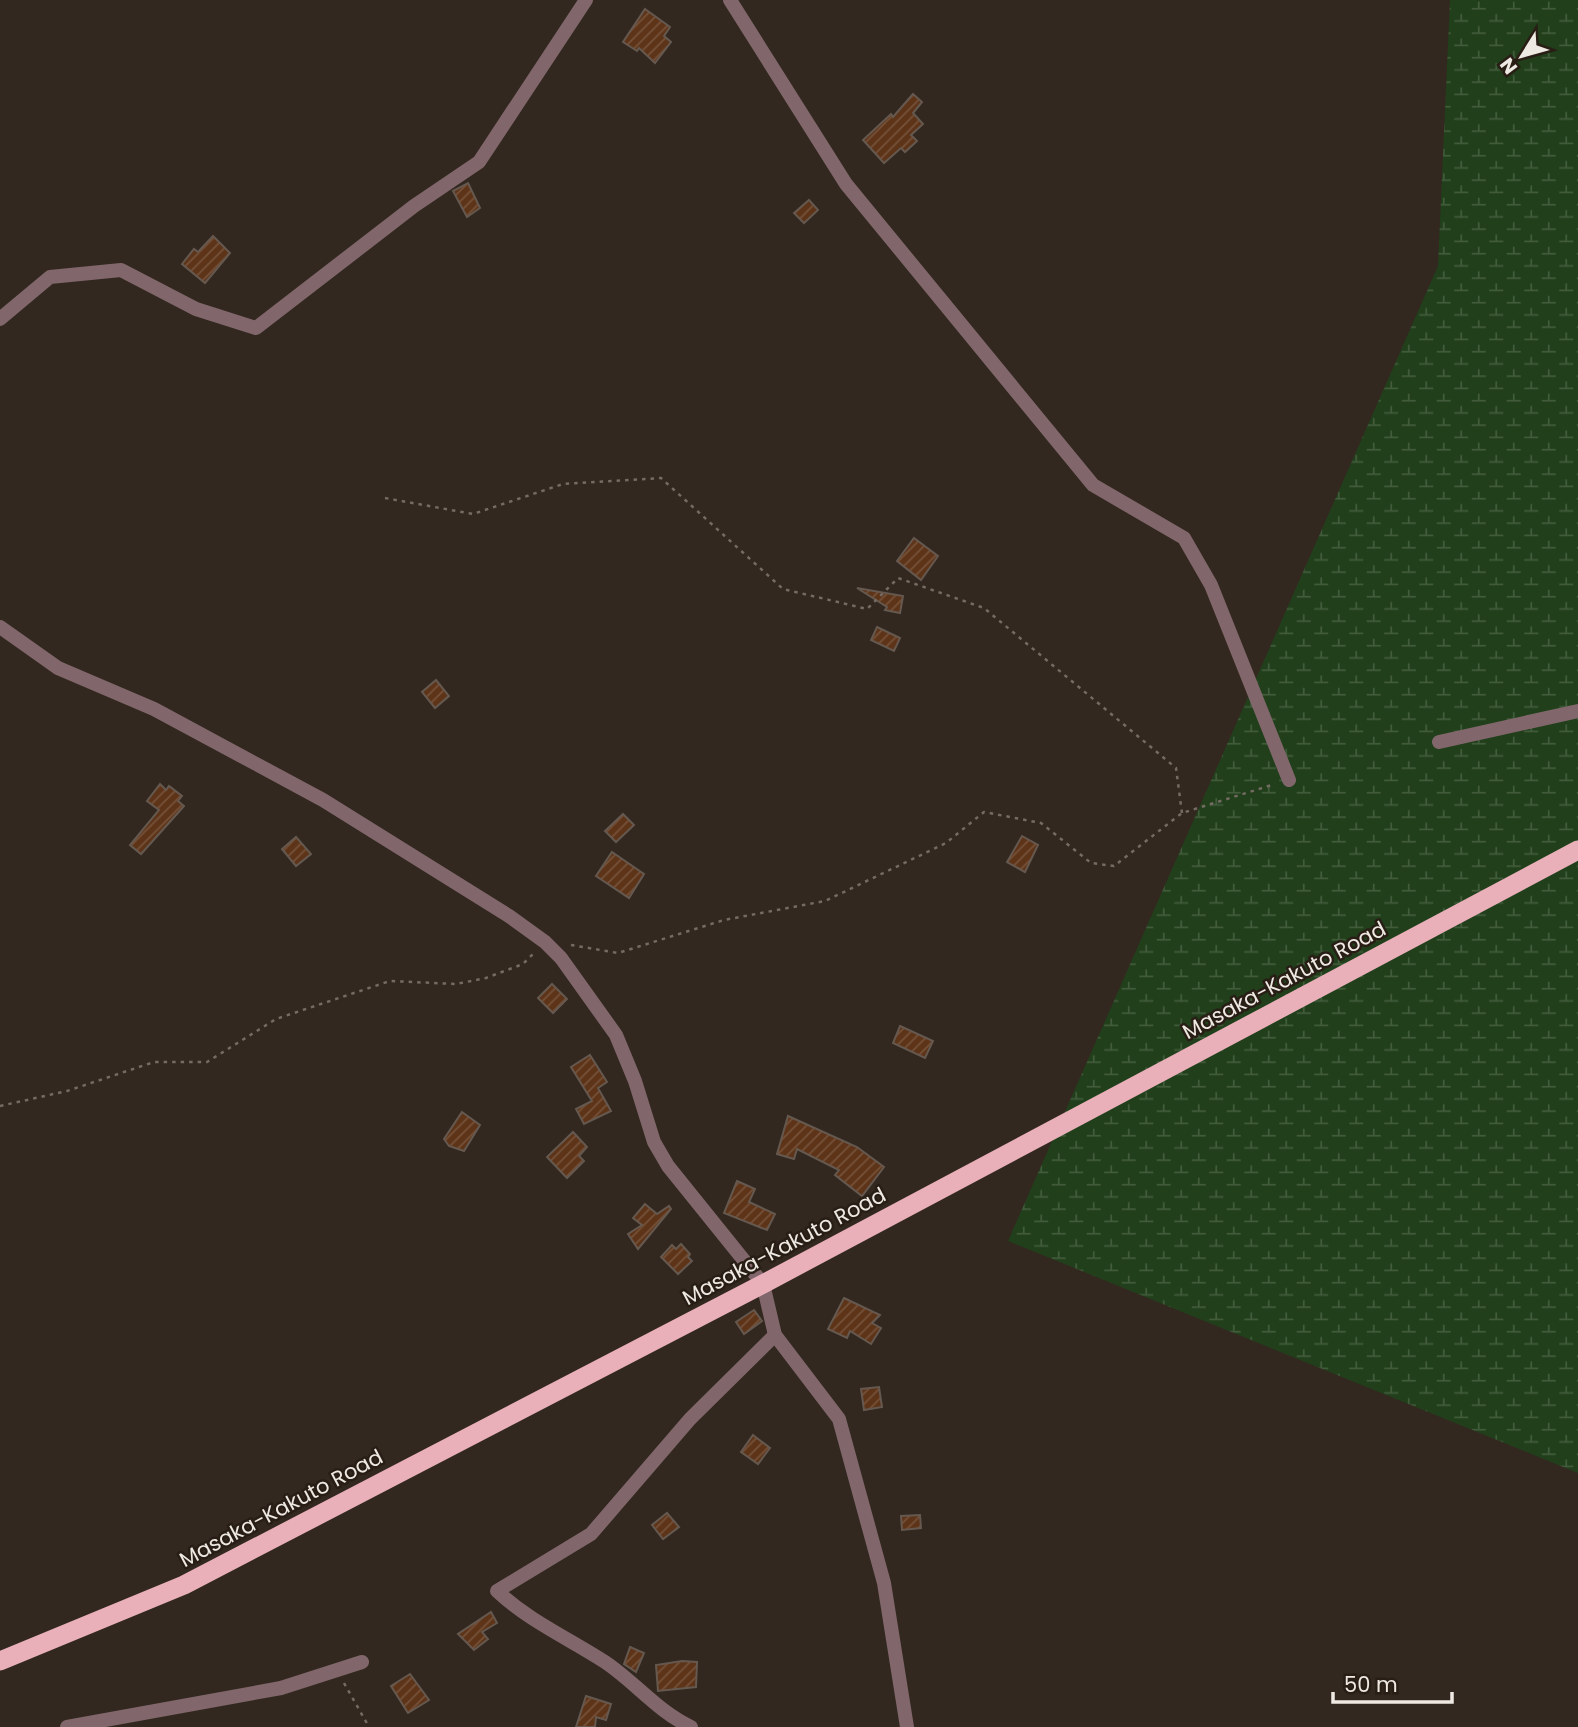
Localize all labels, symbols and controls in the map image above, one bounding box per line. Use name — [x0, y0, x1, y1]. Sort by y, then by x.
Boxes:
north arrow — [1487, 21, 1557, 91]
text: N — [1494, 52, 1524, 80]
street label: Masaka-Kakuto Road — [1177, 914, 1391, 1046]
street label: Masaka-Kakuto Road — [677, 1180, 891, 1312]
street label: Masaka-Kakuto Road — [174, 1442, 388, 1574]
scale bar — [1333, 1660, 1452, 1704]
text: 50 m — [1344, 1670, 1398, 1699]

